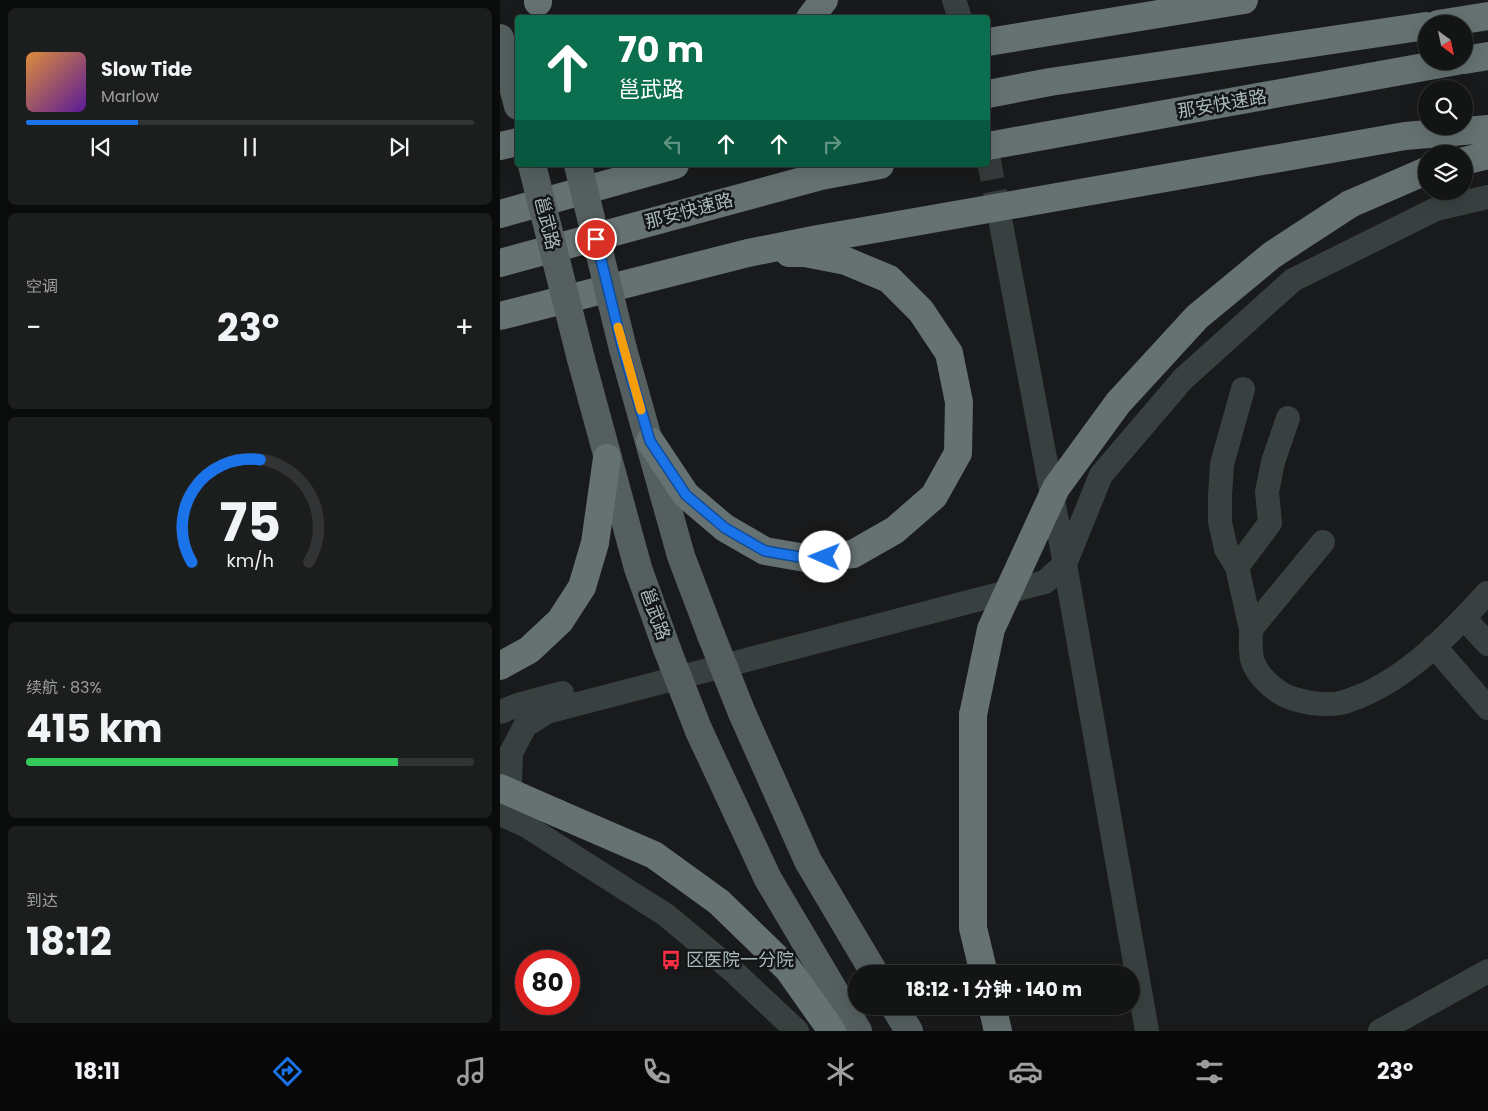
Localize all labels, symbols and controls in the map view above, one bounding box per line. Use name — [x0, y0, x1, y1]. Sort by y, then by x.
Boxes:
north arrow — [1418, 15, 1472, 70]
map controls — [1418, 15, 1473, 200]
text: 70 m — [618, 25, 704, 74]
icon: ahead — [535, 35, 600, 100]
text: Slow Tide — [101, 56, 192, 83]
text: 邕武路 — [618, 74, 684, 105]
button: search — [1418, 80, 1473, 135]
street label: 那安快速路 — [1175, 83, 1268, 124]
text: Marlow — [101, 85, 159, 108]
icon: left — [659, 130, 687, 158]
icon: ahead — [712, 130, 740, 158]
icon: ahead — [765, 130, 793, 158]
icon: right — [818, 130, 846, 158]
icon: previous — [87, 133, 115, 161]
icon: pause — [236, 133, 264, 161]
icon: next — [385, 133, 413, 161]
button: layers — [1418, 145, 1473, 200]
street label: 那安快速路 — [642, 187, 736, 234]
street label: 邕武路 — [529, 194, 566, 252]
pin — [575, 218, 617, 260]
icon: arrive — [582, 225, 610, 253]
text: 空调 — [26, 275, 58, 298]
text: 23° — [217, 301, 279, 354]
text: − — [26, 308, 41, 347]
text: + — [455, 308, 474, 347]
text: 75 — [219, 486, 281, 559]
position arrow — [798, 530, 850, 582]
text: km/h — [226, 548, 274, 573]
street label: 邕武路 — [634, 584, 676, 643]
text: 续航 · 83% — [26, 676, 102, 699]
text: 415 km — [26, 702, 163, 755]
text: 到达 — [26, 889, 58, 912]
text: 18:12 — [26, 915, 112, 968]
place label: 区医院一分院 — [686, 947, 794, 972]
bus stop icon: 区医院一分院 — [660, 949, 682, 971]
speed limit sign: 80 — [515, 950, 580, 1015]
text: 18:12 · 1 分钟 · 140 m — [906, 976, 1082, 1003]
icon: directions — [270, 1054, 305, 1089]
icon: music — [454, 1054, 489, 1089]
icon: phone — [639, 1054, 674, 1089]
icon: climate — [823, 1054, 858, 1089]
icon: car — [1008, 1054, 1043, 1089]
icon: filters — [1192, 1054, 1227, 1089]
text: 18:11 — [75, 1056, 120, 1087]
text: 23° — [1377, 1056, 1413, 1087]

